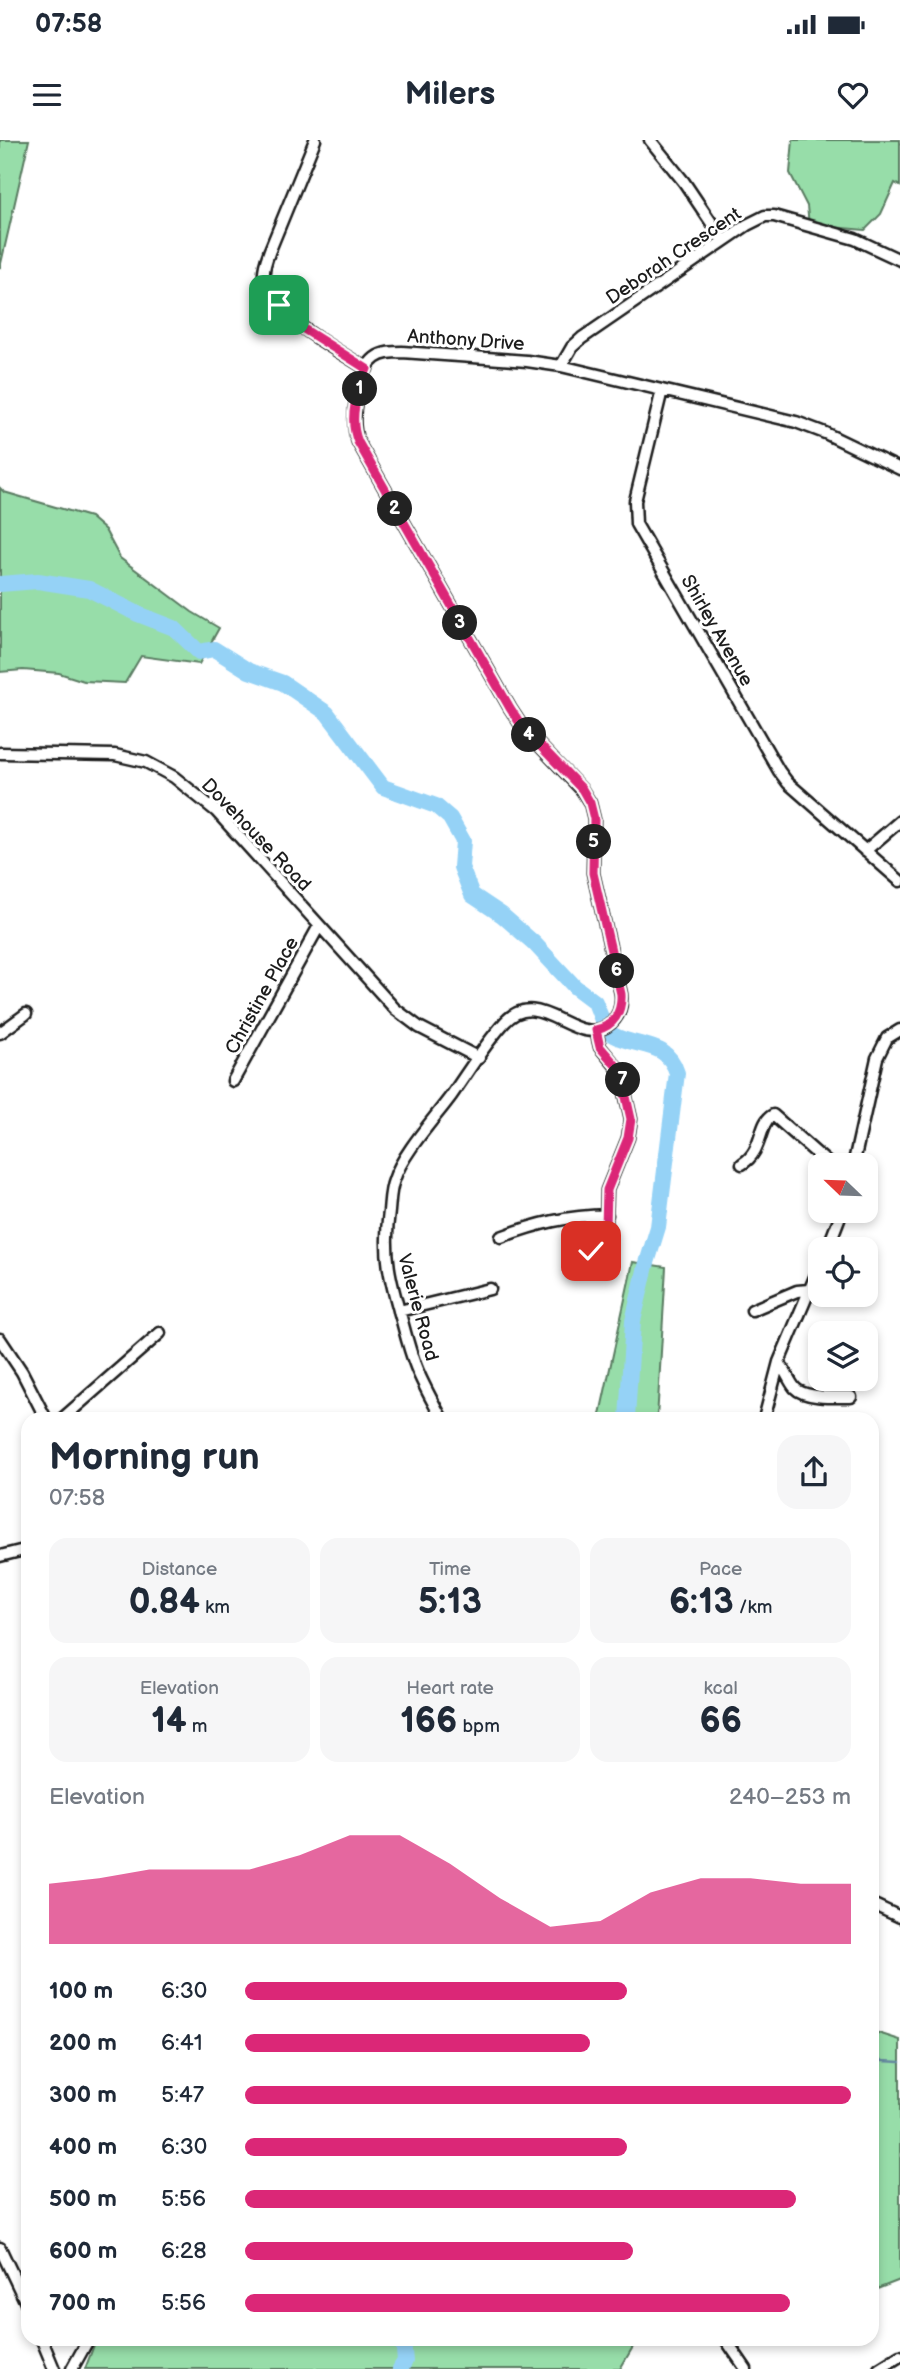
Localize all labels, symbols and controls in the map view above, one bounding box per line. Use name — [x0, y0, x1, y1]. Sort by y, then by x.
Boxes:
text: 07:58 — [35, 9, 102, 40]
text: Milers — [405, 75, 495, 114]
icon: menu — [28, 76, 66, 114]
icon: heart — [834, 76, 872, 114]
street label: Deborah Crescent — [602, 202, 746, 310]
pin — [249, 275, 309, 335]
icon: arrive — [260, 286, 298, 324]
street label: Anthony Drive — [407, 325, 525, 356]
pin: 1 — [342, 372, 378, 406]
text: 1 — [356, 377, 364, 400]
pin: 2 — [378, 492, 412, 526]
text: 2 — [389, 497, 400, 520]
street label: Shirley Avenue — [676, 571, 758, 691]
pin: 3 — [442, 606, 477, 640]
text: 3 — [454, 611, 465, 634]
pin: 4 — [512, 718, 546, 752]
text: 4 — [523, 723, 534, 746]
street label: Dovehouse Road — [196, 774, 316, 896]
pin: 5 — [576, 824, 612, 860]
text: 5 — [588, 830, 599, 853]
street label: Christine Place — [221, 933, 304, 1058]
pin: 6 — [600, 954, 634, 988]
text: 6 — [611, 959, 622, 982]
pin: 7 — [606, 1062, 640, 1098]
text: 7 — [617, 1068, 628, 1091]
north arrow — [808, 1153, 878, 1223]
map controls — [808, 1153, 878, 1391]
pin — [561, 1221, 621, 1281]
icon: check — [572, 1232, 610, 1270]
button: locate — [808, 1237, 878, 1307]
street label: Valerie Road — [392, 1251, 443, 1364]
button: layers — [808, 1321, 878, 1391]
text: Morning run — [49, 1435, 260, 1480]
button: share — [777, 1435, 851, 1509]
text: 07:58 — [49, 1484, 105, 1512]
text: Distance — [141, 1558, 217, 1581]
text: Time — [429, 1558, 471, 1581]
text: Pace — [699, 1558, 742, 1581]
text: 0.84 — [129, 1581, 200, 1624]
text: 5:13 — [418, 1581, 482, 1624]
text: 6:13 — [669, 1581, 734, 1624]
text: km — [200, 1596, 230, 1619]
text: /km — [734, 1596, 772, 1619]
text: Elevation — [140, 1677, 219, 1700]
text: Heart rate — [406, 1677, 494, 1700]
text: kcal — [704, 1677, 738, 1700]
text: 14 — [151, 1700, 187, 1743]
text: 166 — [400, 1700, 457, 1743]
text: 66 — [699, 1700, 742, 1743]
text: m — [187, 1715, 207, 1738]
text: bpm — [457, 1715, 500, 1738]
text: Elevation — [49, 1783, 145, 1811]
text: 240–253 m — [729, 1783, 851, 1811]
text: 100 m — [49, 1977, 113, 2005]
text: 6:30 — [161, 1977, 207, 2005]
text: 200 m — [49, 2029, 117, 2057]
text: 6:41 — [161, 2029, 203, 2057]
text: 300 m — [49, 2081, 117, 2109]
text: 5:47 — [161, 2081, 204, 2109]
text: 400 m — [49, 2133, 117, 2161]
text: 6:30 — [161, 2133, 207, 2161]
text: 500 m — [49, 2185, 117, 2213]
text: 5:56 — [161, 2185, 206, 2213]
text: 600 m — [49, 2237, 117, 2265]
text: 6:28 — [161, 2237, 207, 2265]
text: 700 m — [49, 2289, 116, 2317]
text: 5:56 — [161, 2289, 206, 2317]

